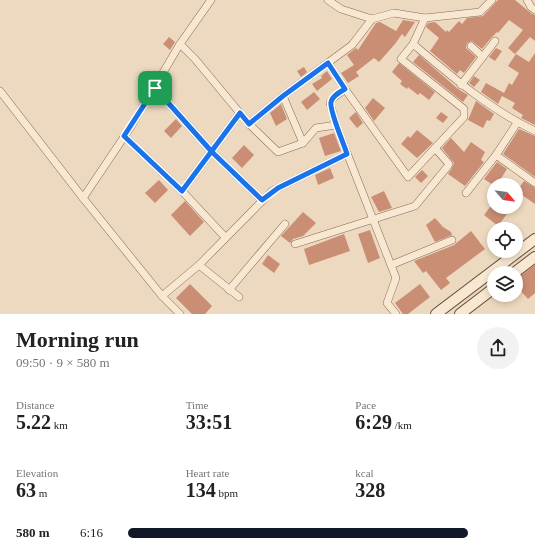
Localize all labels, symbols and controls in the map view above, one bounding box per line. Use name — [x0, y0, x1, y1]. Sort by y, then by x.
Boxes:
pin — [138, 71, 172, 105]
icon: arrive — [144, 77, 166, 99]
north arrow — [487, 178, 523, 214]
map controls — [487, 178, 523, 302]
button: locate — [487, 222, 523, 258]
button: layers — [487, 266, 523, 302]
text: Morning run — [16, 327, 139, 352]
button: share — [477, 327, 519, 369]
text: 09:50 · 9 × 580 m — [16, 355, 110, 370]
text: Distance — [16, 399, 54, 411]
text: Time — [186, 399, 208, 411]
text: Pace — [355, 399, 376, 411]
text: 5.22 — [16, 411, 51, 433]
text: 33:51 — [186, 411, 232, 433]
text: 6:29 — [355, 411, 392, 433]
text: km — [51, 419, 68, 431]
text: /km — [392, 419, 412, 431]
text: Elevation — [16, 467, 58, 479]
text: Heart rate — [186, 467, 229, 479]
text: kcal — [355, 467, 374, 479]
text: 63 — [16, 479, 36, 501]
text: 134 — [186, 479, 216, 501]
text: 328 — [355, 479, 385, 501]
text: m — [36, 487, 47, 499]
text: bpm — [216, 487, 238, 499]
text: 580 m — [16, 525, 50, 540]
text: 6:16 — [80, 525, 103, 540]

